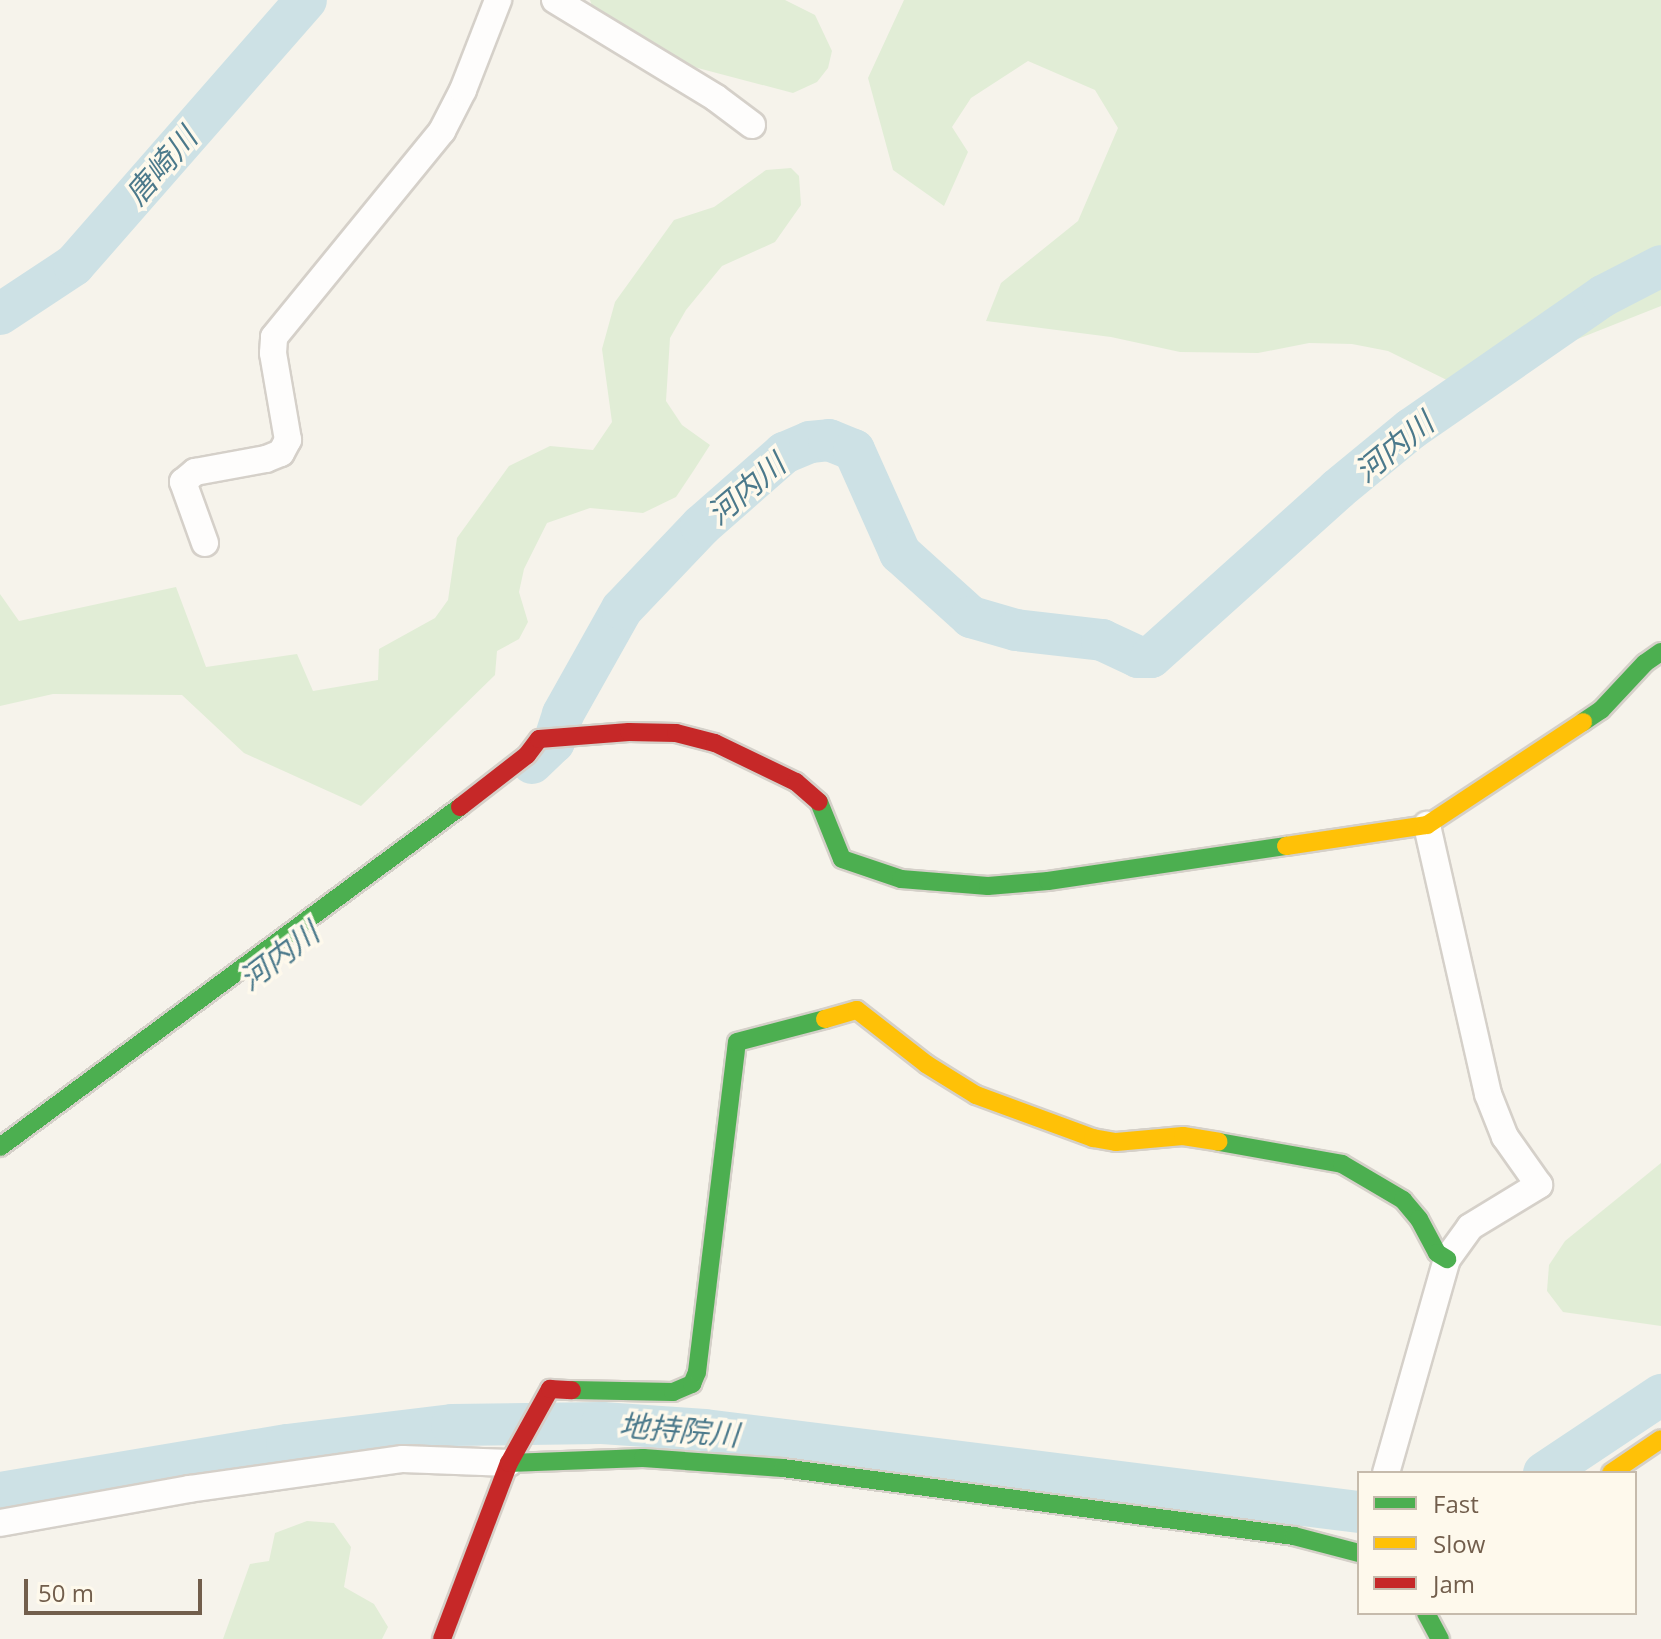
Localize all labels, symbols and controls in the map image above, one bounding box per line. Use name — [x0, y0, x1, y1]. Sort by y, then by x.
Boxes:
water label: 唐崎川 — [118, 120, 204, 212]
water label: 河内川 — [1348, 405, 1440, 489]
water label: 河内川 — [700, 446, 792, 532]
water label: 河内川 — [232, 915, 326, 997]
water label: 地持院川 — [618, 1407, 740, 1453]
legend — [1357, 1471, 1637, 1615]
text: Fast — [1433, 1487, 1479, 1520]
text: Slow — [1433, 1527, 1485, 1560]
scale bar — [28, 1563, 206, 1613]
text: Jam — [1433, 1567, 1475, 1600]
text: 50 m — [38, 1576, 94, 1609]

